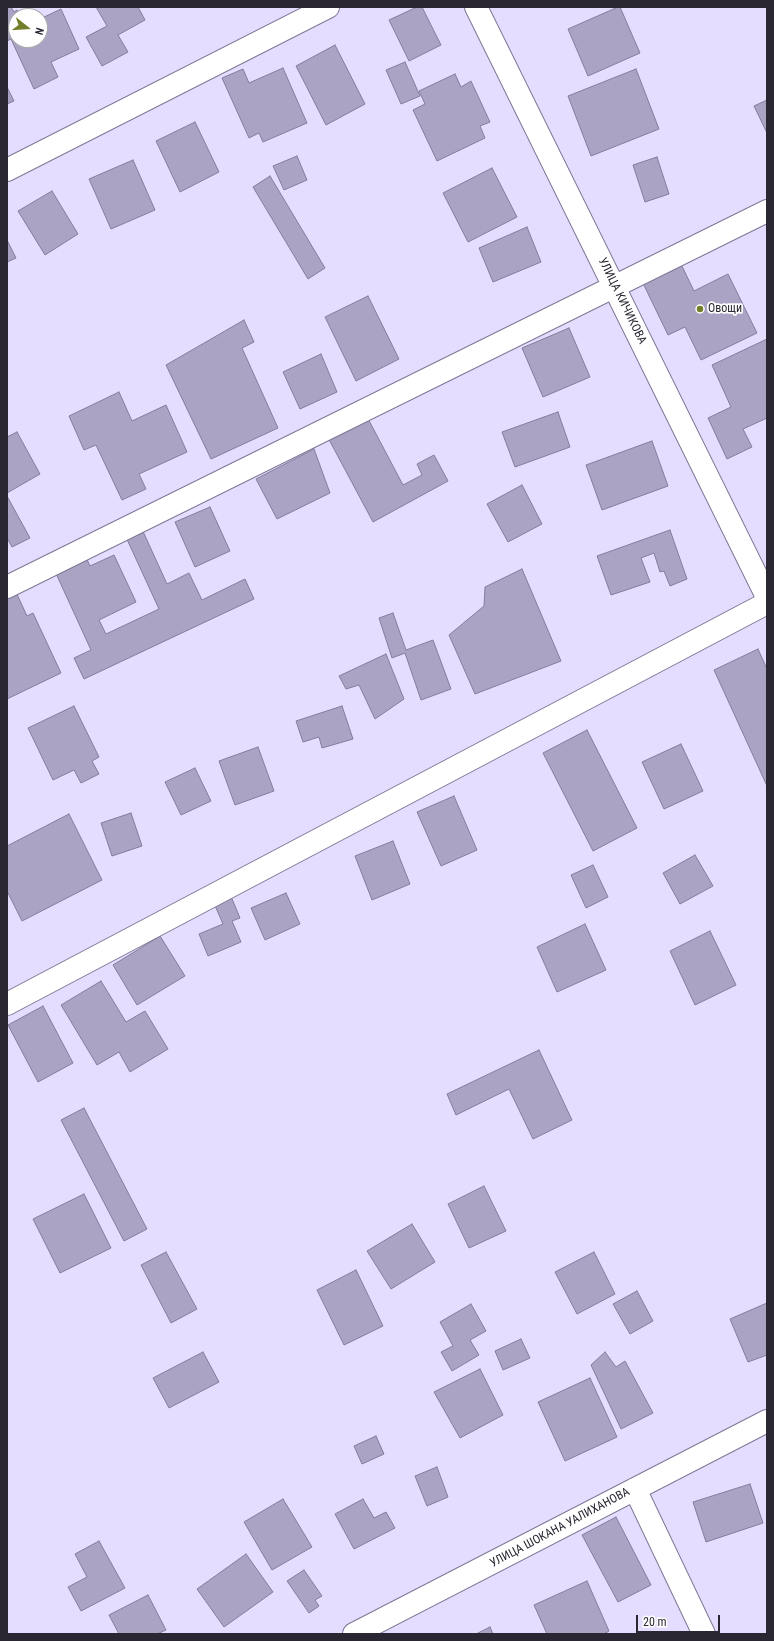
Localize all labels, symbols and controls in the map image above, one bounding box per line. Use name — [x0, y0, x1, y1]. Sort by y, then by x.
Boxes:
north arrow — [8, 8, 48, 48]
text: N — [32, 26, 46, 36]
street label: УЛИЦА КИЧИКОВА — [595, 255, 649, 347]
place label: Овощи — [708, 302, 742, 316]
marker: Овощи — [695, 304, 705, 314]
street label: УЛИЦА ШОКАНА УАЛИХАНОВА — [488, 1485, 632, 1571]
scale bar — [638, 1607, 722, 1633]
text: 20 m — [643, 1615, 667, 1629]

